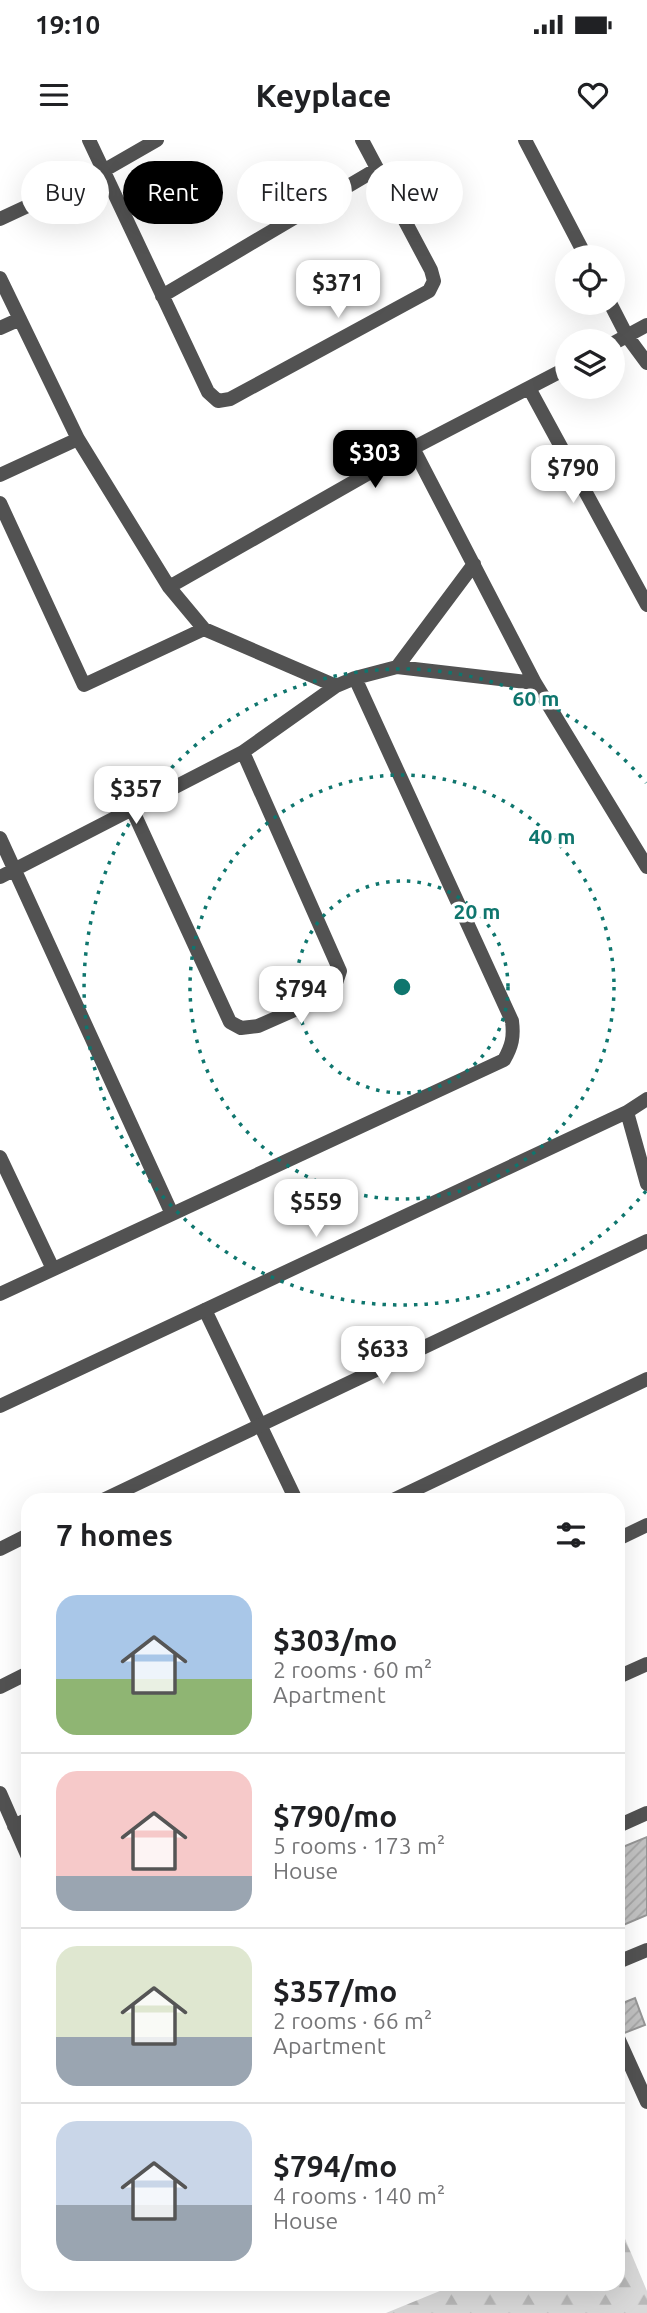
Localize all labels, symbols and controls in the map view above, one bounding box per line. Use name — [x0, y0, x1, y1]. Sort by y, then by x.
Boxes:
text: 19:10 — [35, 10, 100, 39]
icon: menu — [35, 76, 73, 114]
icon: heart — [574, 76, 612, 114]
text: Keyplace — [256, 77, 391, 113]
chip: Buy — [21, 161, 109, 224]
chip: Rent — [123, 161, 223, 224]
chip: Filters — [237, 161, 352, 224]
chip: New — [366, 161, 463, 224]
map controls — [555, 245, 625, 399]
button: locate — [555, 245, 625, 315]
pin: $371 — [297, 260, 379, 320]
text: $371 — [312, 270, 364, 295]
button: layers — [555, 329, 625, 399]
pin: $303 — [334, 430, 416, 490]
text: $303 — [349, 440, 401, 465]
pin: $790 — [532, 446, 614, 505]
text: $790 — [547, 455, 599, 480]
text: 60 m — [513, 686, 559, 710]
pin: $357 — [95, 766, 177, 826]
text: $357 — [110, 776, 162, 801]
text: 40 m — [529, 824, 575, 848]
text: 20 m — [454, 899, 500, 923]
pin: $794 — [260, 966, 342, 1026]
centre of rings — [390, 975, 414, 999]
text: $794 — [275, 976, 327, 1001]
pin: $559 — [275, 1180, 357, 1239]
text: $559 — [290, 1189, 342, 1214]
pin: $633 — [342, 1326, 424, 1386]
text: $633 — [357, 1336, 409, 1361]
icon: filters — [552, 1516, 590, 1554]
text: 7 homes — [56, 1518, 173, 1552]
icon: home — [112, 1623, 196, 1707]
text: $303/mo — [273, 1623, 397, 1657]
text: 2 rooms · 60 m² — [273, 1657, 432, 1682]
text: Apartment — [273, 1682, 386, 1707]
icon: home — [112, 1799, 196, 1883]
text: $790/mo — [273, 1799, 397, 1833]
text: 5 rooms · 173 m² — [273, 1833, 445, 1858]
text: House — [273, 1858, 338, 1883]
icon: home — [112, 1974, 196, 2058]
text: $357/mo — [273, 1974, 397, 2008]
text: 2 rooms · 66 m² — [273, 2008, 432, 2033]
text: Apartment — [273, 2033, 386, 2058]
icon: home — [112, 2149, 196, 2233]
text: $794/mo — [273, 2149, 397, 2183]
text: 4 rooms · 140 m² — [273, 2183, 445, 2208]
text: House — [273, 2208, 338, 2233]

